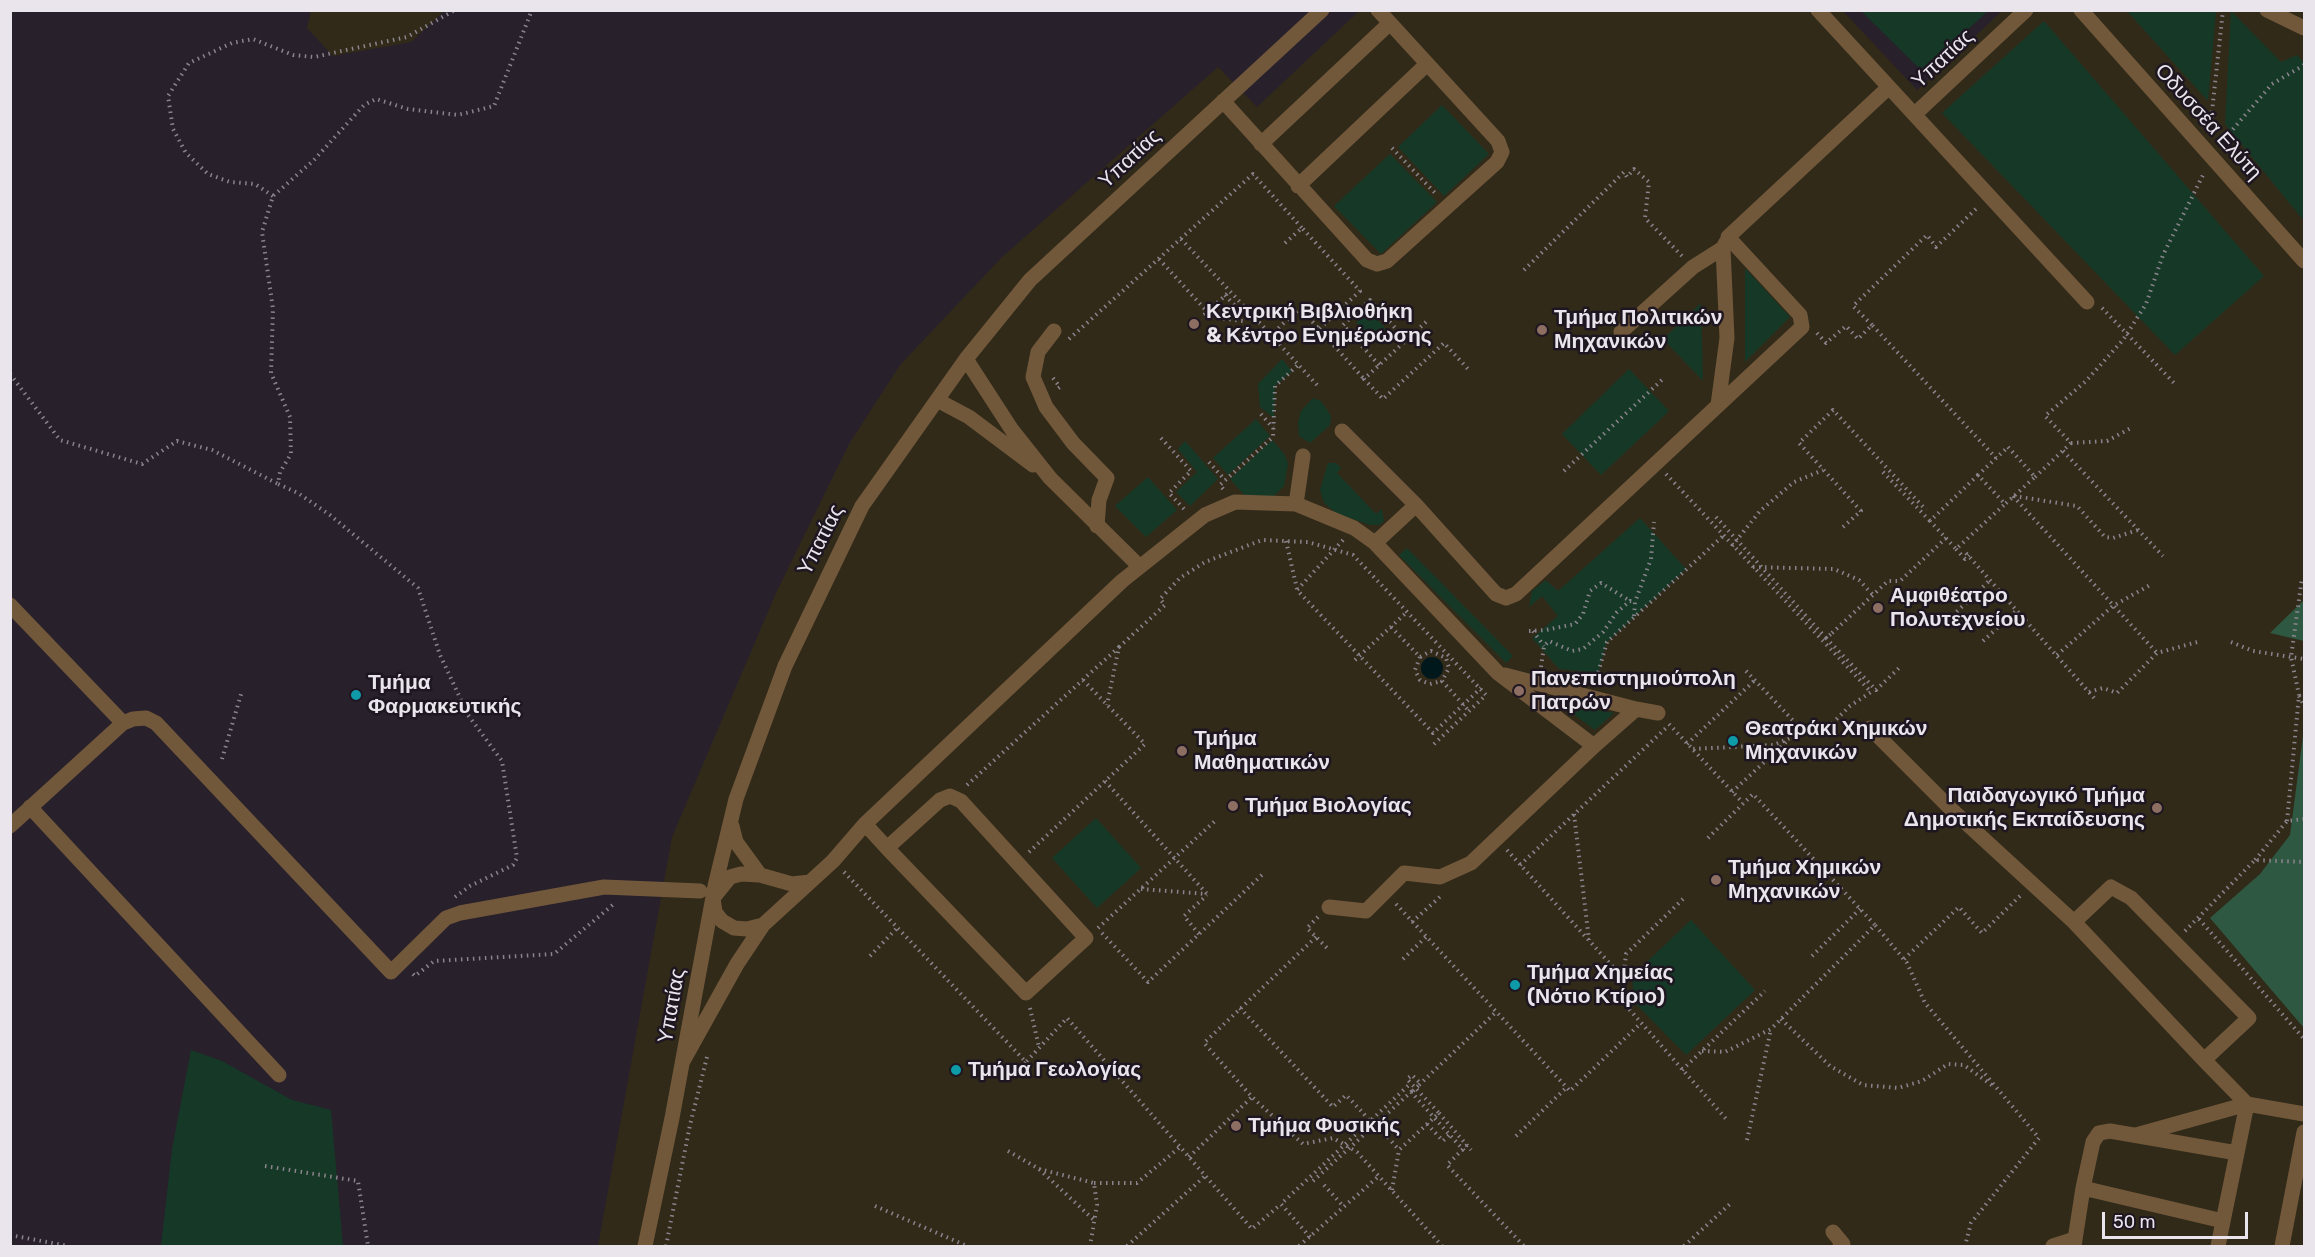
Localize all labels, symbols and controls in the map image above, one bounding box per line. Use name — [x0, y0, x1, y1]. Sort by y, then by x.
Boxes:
street label: Υπατίας — [1907, 24, 1979, 94]
street label: Οδυσσέα Ελύτη — [2149, 59, 2267, 185]
street label: Υπατίας — [1094, 124, 1166, 194]
place label: Κεντρική Βιβλιοθήκη & Κέντρο Ενημέρωσης — [1206, 299, 1432, 349]
place label: Τμήμα Πολιτικών Μηχανικών — [1554, 305, 1722, 355]
marker: Κεντρική Βιβλιοθήκη & Κέντρο Ενημέρωσης — [1187, 317, 1201, 331]
marker: Τμήμα Πολιτικών Μηχανικών — [1535, 323, 1549, 337]
street label: Υπατίας — [793, 501, 849, 579]
place label: Αμφιθέατρο Πολυτεχνείου — [1890, 583, 2026, 633]
marker: Αμφιθέατρο Πολυτεχνείου — [1871, 601, 1885, 615]
place label: Πανεπιστημιούπολη Πατρών — [1531, 666, 1736, 716]
place label: Τμήμα Φαρμακευτικής — [368, 670, 521, 720]
marker: Πανεπιστημιούπολη Πατρών — [1512, 684, 1526, 698]
marker: Τμήμα Φαρμακευτικής — [349, 688, 363, 702]
place label: Θεατράκι Χημικών Μηχανικών — [1745, 716, 1927, 766]
place label: Τμήμα Μαθηματικών — [1194, 726, 1330, 776]
marker: Θεατράκι Χημικών Μηχανικών — [1726, 734, 1740, 748]
marker: Τμήμα Μαθηματικών — [1175, 744, 1189, 758]
place label: Παιδαγωγικό Τμήμα Δημοτικής Εκπαίδευσης — [1904, 783, 2145, 833]
place label: Τμήμα Βιολογίας — [1245, 793, 1412, 819]
marker: Τμήμα Βιολογίας — [1226, 799, 1240, 813]
marker: Παιδαγωγικό Τμήμα Δημοτικής Εκπαίδευσης — [2150, 801, 2164, 815]
place label: Τμήμα Χημικών Μηχανικών — [1728, 855, 1881, 905]
marker: Τμήμα Χημικών Μηχανικών — [1709, 873, 1723, 887]
place label: Τμήμα Χημείας (Νότιο Κτίριο) — [1527, 960, 1673, 1010]
street label: Υπατίας — [653, 967, 691, 1045]
marker: Τμήμα Χημείας (Νότιο Κτίριο) — [1508, 978, 1522, 992]
place label: Τμήμα Γεωλογίας — [968, 1057, 1141, 1083]
marker: Τμήμα Γεωλογίας — [949, 1063, 963, 1077]
place label: Τμήμα Φυσικής — [1248, 1113, 1400, 1139]
marker: Τμήμα Φυσικής — [1229, 1119, 1243, 1133]
scale bar — [2105, 1200, 2250, 1238]
text: 50 m — [2113, 1211, 2156, 1233]

